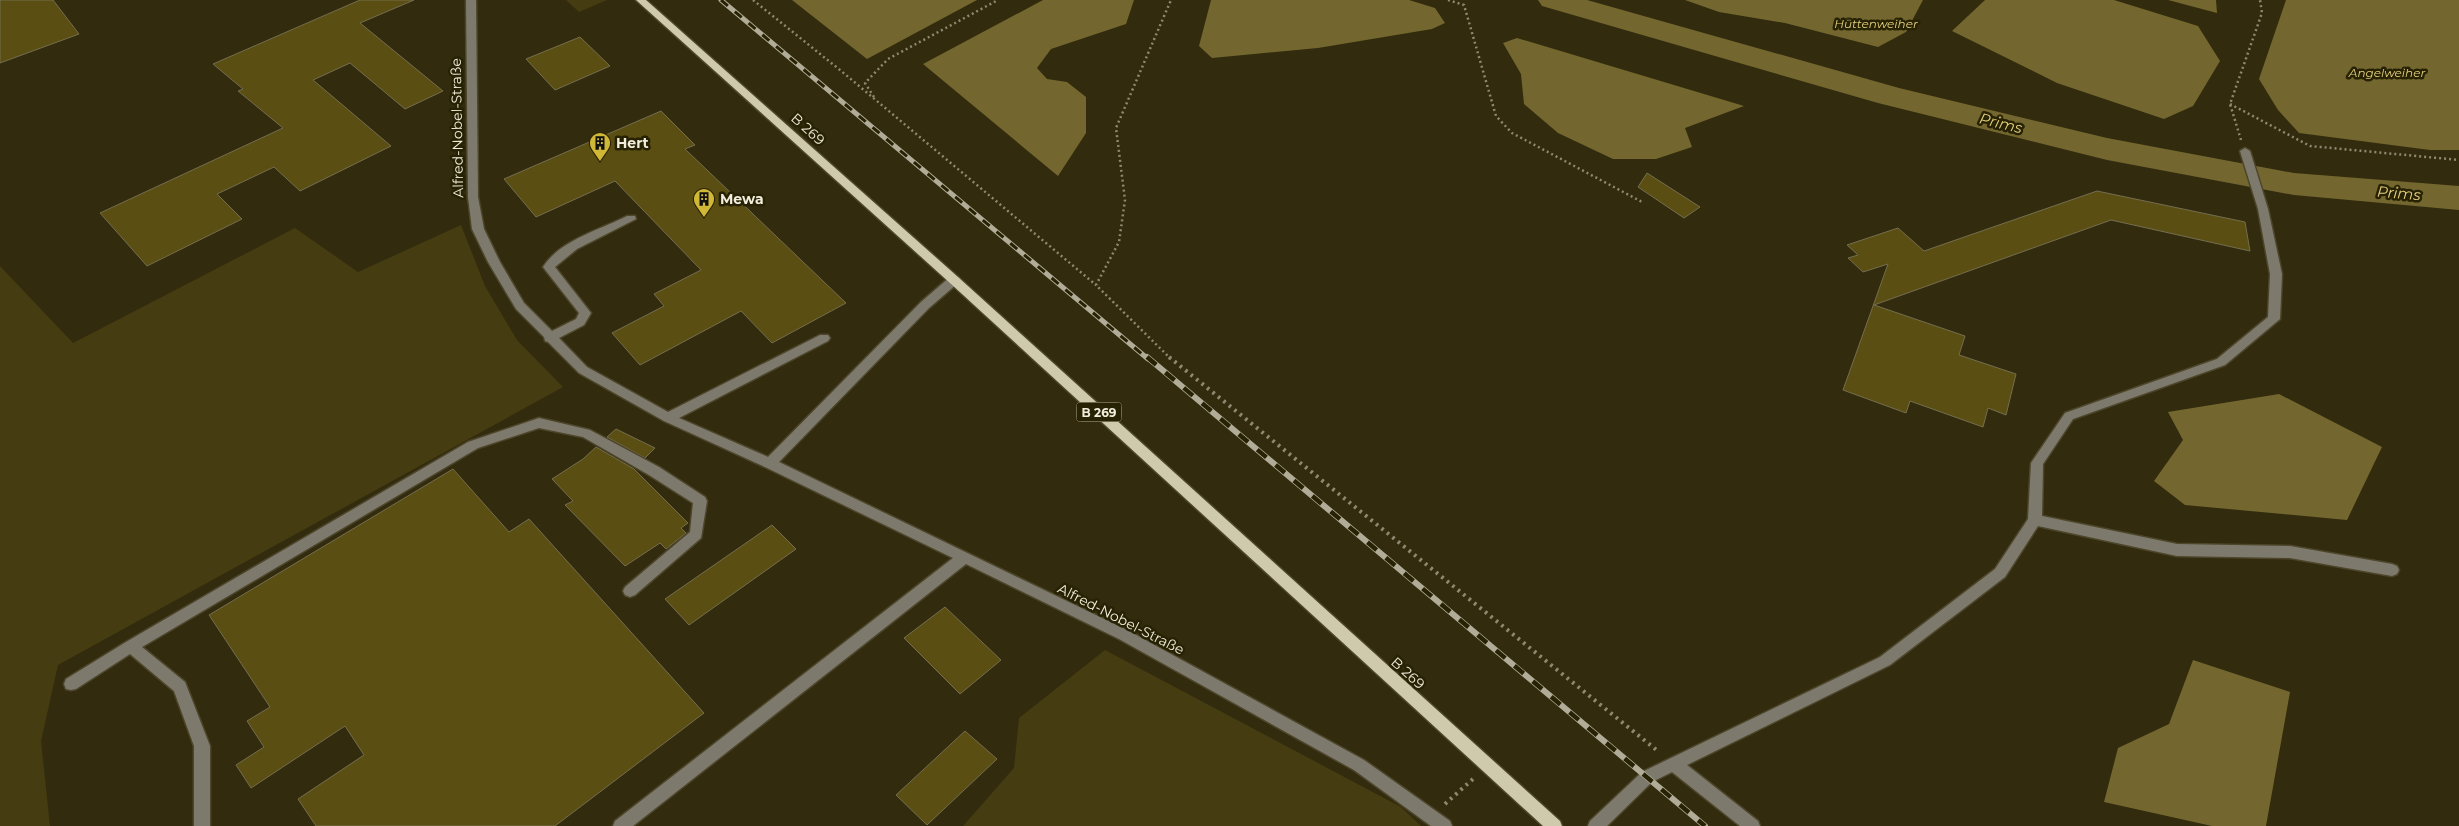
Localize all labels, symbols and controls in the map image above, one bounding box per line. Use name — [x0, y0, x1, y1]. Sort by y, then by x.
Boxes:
water label: Hüttenweiher — [1834, 16, 1918, 31]
street label: Alfred-Nobel-Straße — [447, 58, 467, 198]
water label: Angelweiher — [2348, 65, 2425, 80]
street label: B 269 — [787, 109, 829, 149]
water label: Prims — [1978, 109, 2025, 138]
building icon: Hert — [588, 131, 612, 162]
place label: Hert — [616, 134, 648, 152]
water label: Prims — [2376, 182, 2422, 204]
building icon: Mewa — [692, 187, 716, 218]
place label: Mewa — [720, 190, 764, 208]
road number: B 269 — [1076, 402, 1122, 422]
street label: Alfred-Nobel-Straße — [1055, 579, 1187, 659]
street label: B 269 — [1387, 653, 1429, 693]

